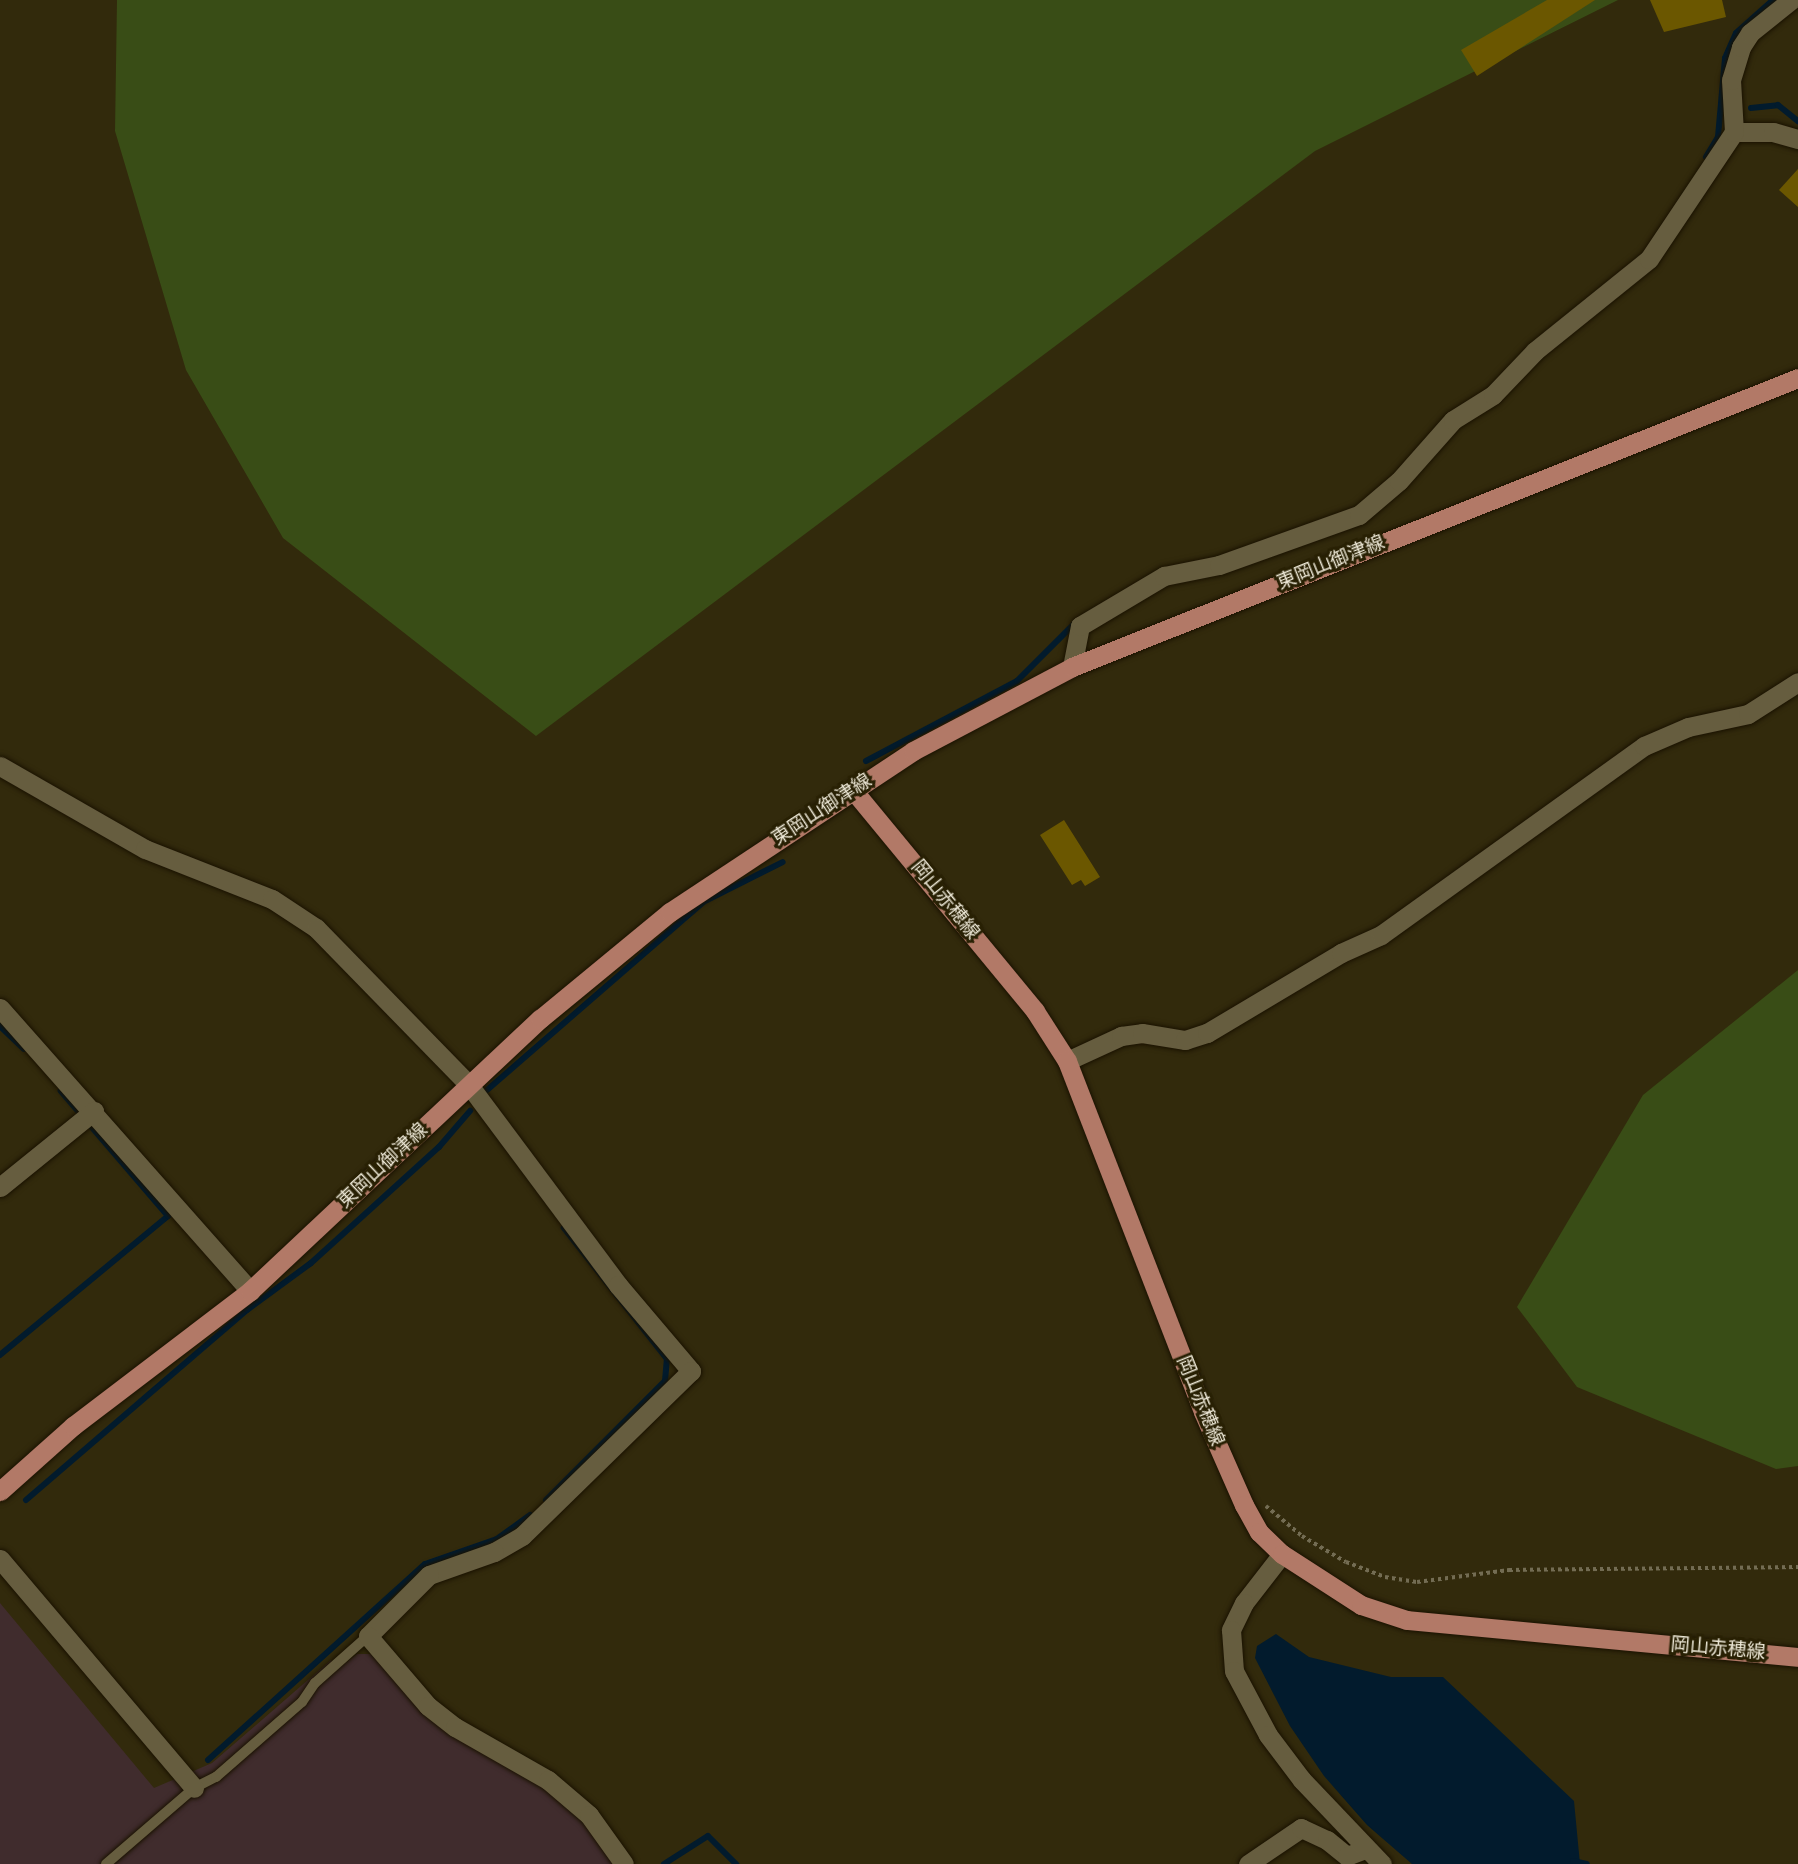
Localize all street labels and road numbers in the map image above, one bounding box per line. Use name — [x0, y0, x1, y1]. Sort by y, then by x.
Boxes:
street label: 東岡山御津線 — [1274, 531, 1388, 595]
street label: 東岡山御津線 — [768, 769, 876, 851]
street label: 岡山赤穂線 — [906, 856, 984, 944]
street label: 東岡山御津線 — [334, 1119, 432, 1213]
street label: 岡山赤穂線 — [1172, 1353, 1228, 1449]
street label: 岡山赤穂線 — [1670, 1634, 1766, 1664]

